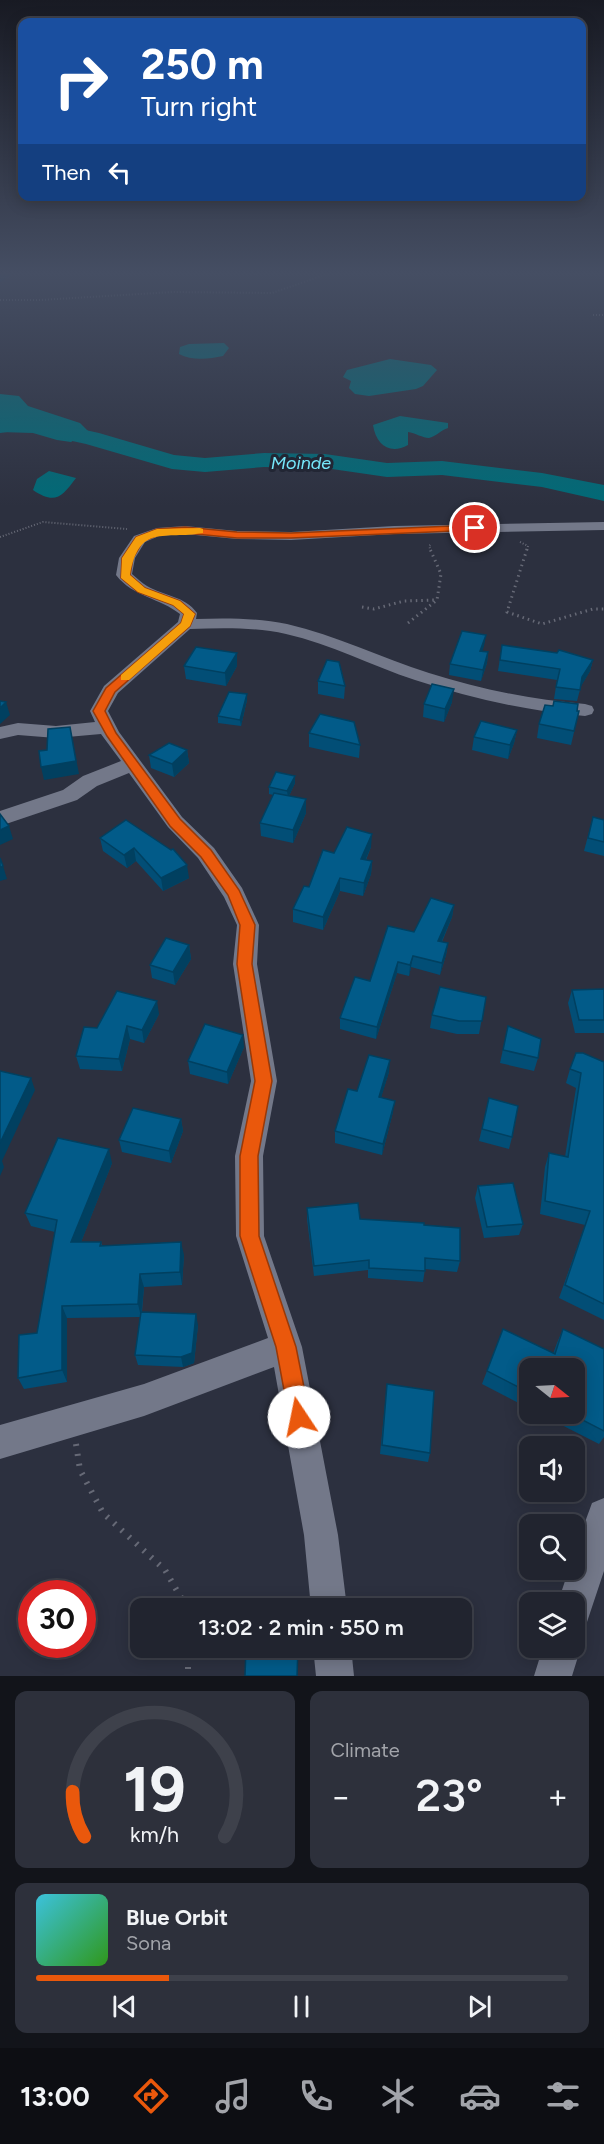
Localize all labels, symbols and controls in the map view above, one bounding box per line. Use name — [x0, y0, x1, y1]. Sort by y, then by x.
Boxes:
text: 250 m — [141, 39, 264, 90]
icon: right — [42, 42, 120, 120]
text: Turn right — [141, 90, 257, 123]
icon: left — [103, 156, 136, 189]
text: Then — [42, 159, 91, 186]
water label: Moinde — [271, 452, 331, 474]
pin — [449, 502, 500, 553]
icon: arrive — [458, 511, 491, 544]
north arrow — [519, 1358, 585, 1424]
map controls — [519, 1358, 585, 1658]
position arrow — [267, 1385, 331, 1449]
button: sound — [519, 1436, 585, 1502]
button: search — [519, 1514, 585, 1580]
speed limit sign: 30 — [18, 1580, 96, 1658]
button: layers — [519, 1592, 585, 1658]
text: 13:02 · 2 min · 550 m — [198, 1614, 404, 1641]
text: Climate — [331, 1738, 400, 1762]
text: 19 — [123, 1752, 186, 1827]
text: 23° — [416, 1768, 483, 1822]
text: − — [331, 1777, 351, 1816]
text: + — [547, 1777, 568, 1816]
text: km/h — [130, 1822, 179, 1847]
text: Blue Orbit — [126, 1904, 228, 1931]
text: Sona — [126, 1931, 171, 1955]
icon: previous — [108, 1990, 141, 2023]
icon: pause — [285, 1990, 318, 2023]
icon: next — [463, 1990, 496, 2023]
icon: directions — [130, 2075, 172, 2117]
icon: music — [212, 2075, 254, 2117]
icon: phone — [295, 2075, 337, 2117]
icon: climate — [377, 2075, 419, 2117]
icon: car — [459, 2075, 501, 2117]
icon: filters — [542, 2075, 584, 2117]
text: 13:00 — [20, 2080, 90, 2113]

